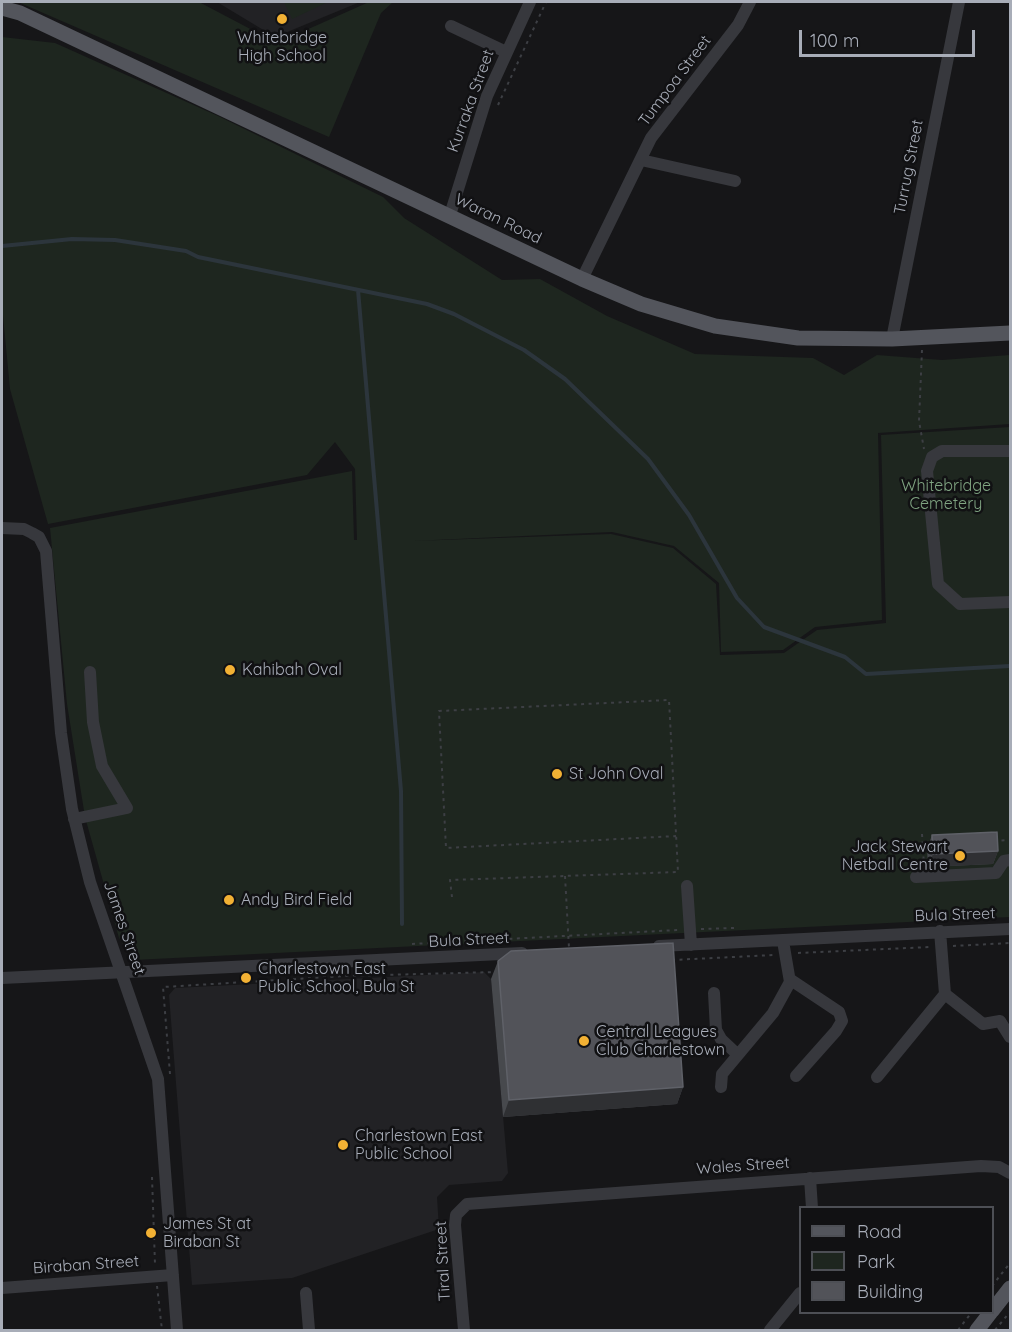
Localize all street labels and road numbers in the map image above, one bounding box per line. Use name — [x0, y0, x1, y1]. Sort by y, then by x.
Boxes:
street label: Tumpoa Street — [635, 32, 715, 130]
street label: Kurraka Street — [444, 47, 498, 155]
street label: Turrug Street — [890, 118, 928, 216]
street label: Waran Road — [452, 190, 544, 248]
street label: James Street — [99, 879, 149, 977]
street label: Bula Street — [914, 904, 996, 926]
street label: Bula Street — [428, 928, 510, 952]
street label: Wales Street — [696, 1153, 790, 1179]
street label: Tiral Street — [431, 1220, 455, 1302]
street label: Biraban Street — [32, 1252, 140, 1278]

